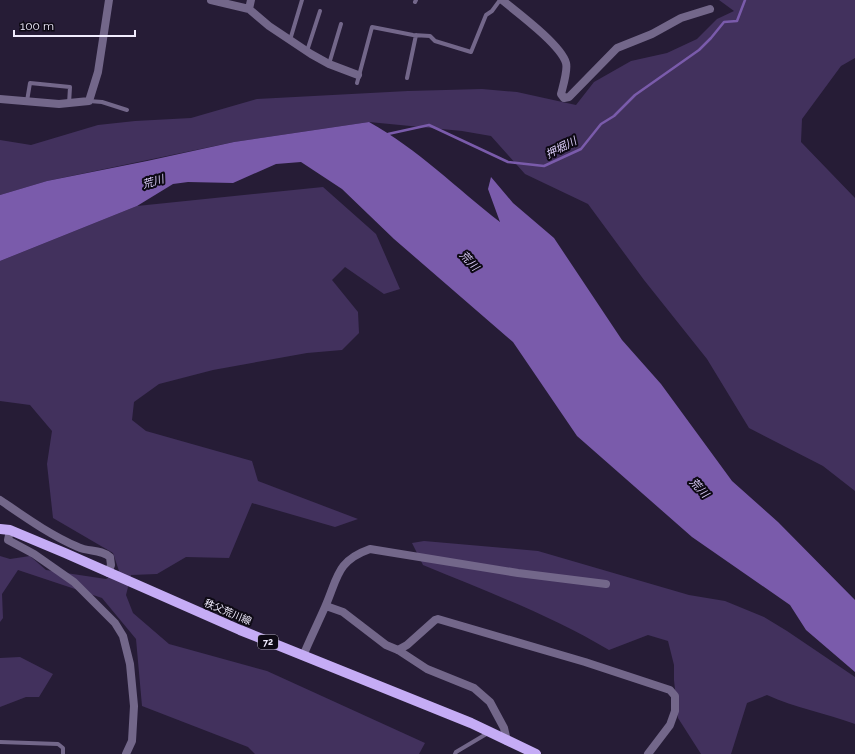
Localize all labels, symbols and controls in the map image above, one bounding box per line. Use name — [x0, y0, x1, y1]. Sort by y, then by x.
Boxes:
scale bar — [14, 12, 135, 38]
text: 100 m — [20, 19, 54, 33]
water label: 押堀川 — [543, 134, 580, 161]
water label: 荒川 — [141, 172, 166, 191]
water label: 荒川 — [457, 249, 482, 274]
water label: 荒川 — [687, 475, 712, 501]
street label: 秩父荒川線 — [203, 597, 253, 627]
road number: 72 — [258, 635, 278, 649]

